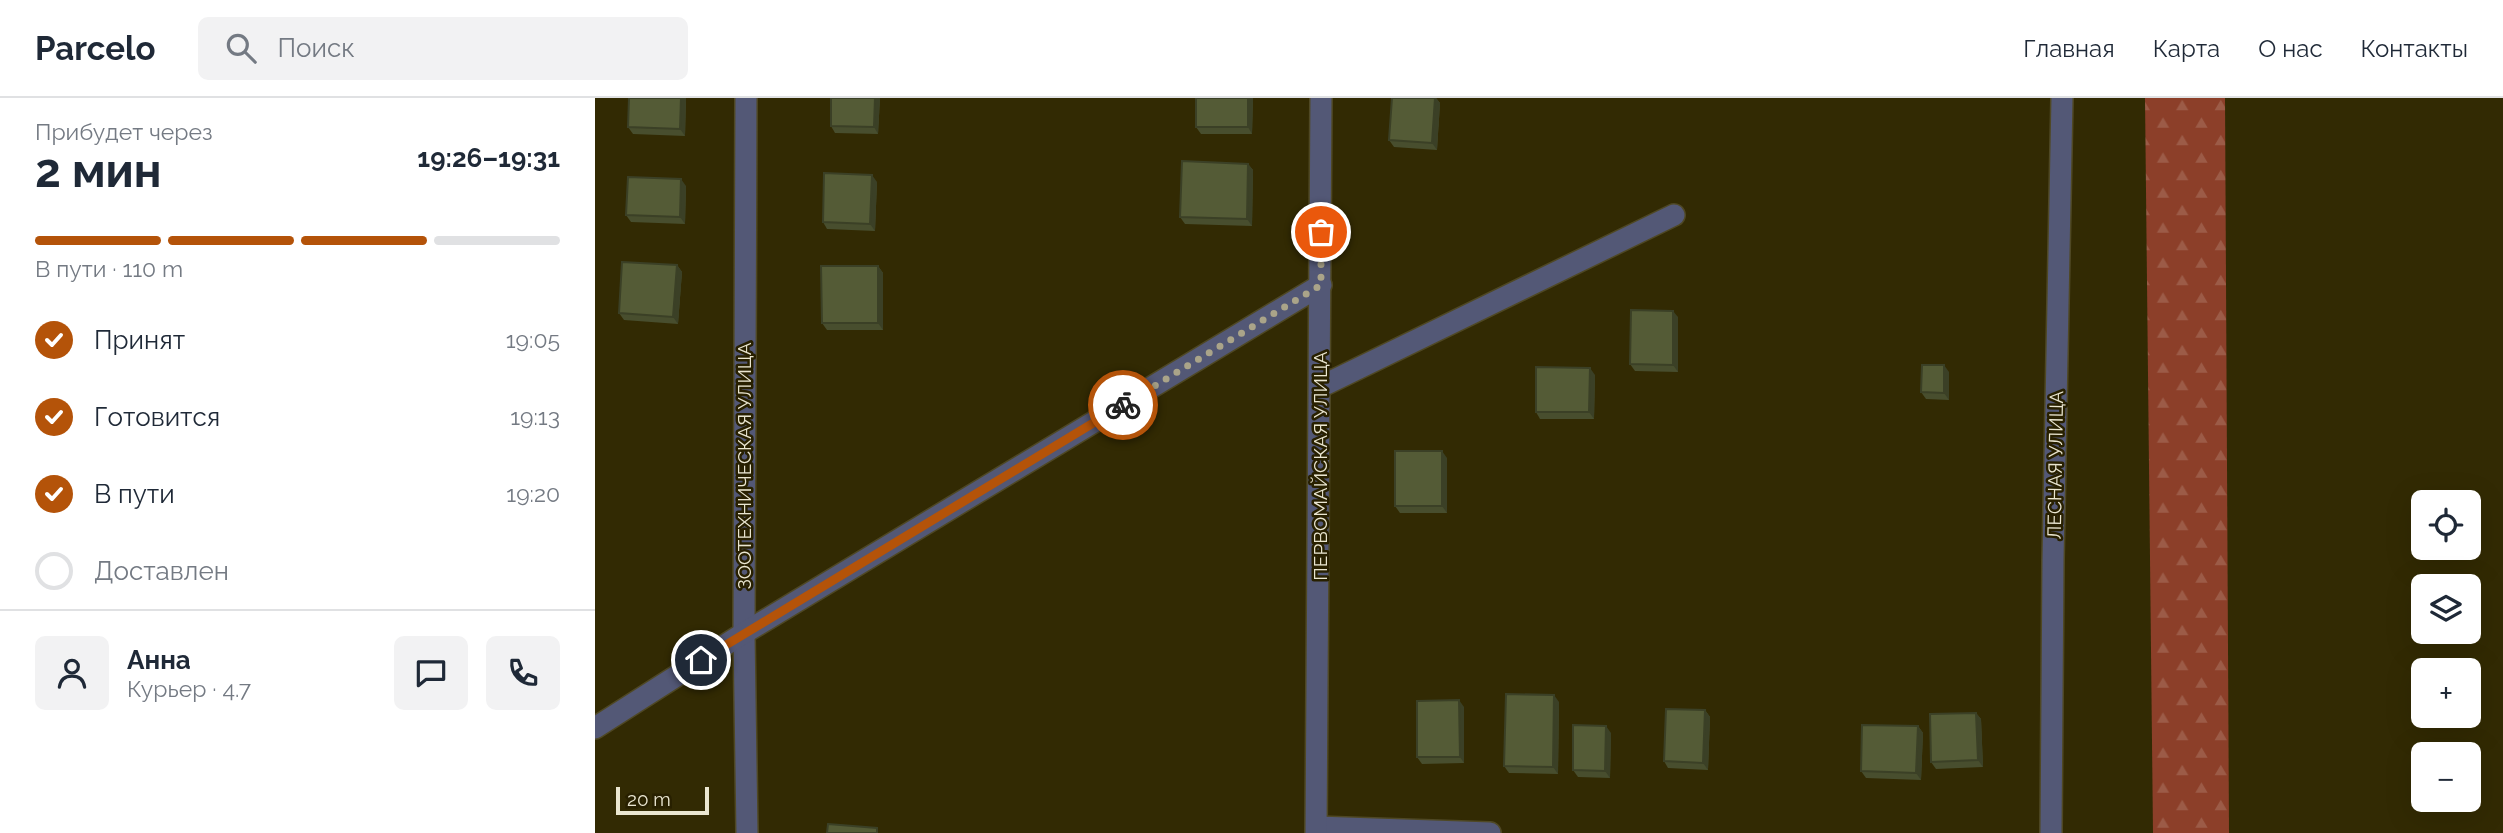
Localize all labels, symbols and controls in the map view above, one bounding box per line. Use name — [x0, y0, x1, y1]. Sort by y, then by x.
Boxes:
search box — [198, 17, 688, 80]
text: Parcelo — [35, 29, 156, 68]
icon: search — [222, 29, 260, 67]
text: Поиск — [278, 33, 355, 63]
text: Главная — [2023, 34, 2115, 63]
text: Карта — [2153, 34, 2220, 63]
text: О нас — [2258, 34, 2323, 63]
text: Контакты — [2361, 34, 2468, 63]
text: Прибудет через — [35, 118, 213, 145]
text: 19:26–19:31 — [417, 143, 560, 173]
text: 2 мин — [35, 144, 162, 198]
pin — [1291, 202, 1351, 262]
icon: bag — [1302, 213, 1340, 251]
text: В пути · 110 m — [35, 255, 183, 282]
icon: check — [35, 321, 73, 359]
text: Принят — [94, 325, 185, 355]
text: 19:05 — [506, 326, 560, 353]
street label: ЗООТЕХНИЧЕСКАЯ УЛИЦА — [733, 342, 755, 590]
street label: ПЕРВОМАЙСКАЯ УЛИЦА — [1309, 351, 1331, 581]
courier — [1088, 370, 1158, 440]
icon: bike — [1104, 386, 1142, 424]
street label: ЛЕСНАЯ УЛИЦА — [2043, 390, 2067, 540]
icon: check — [35, 398, 73, 436]
text: Готовится — [94, 402, 220, 432]
text: 19:13 — [510, 403, 560, 430]
icon: check — [35, 475, 73, 513]
text: В пути — [94, 479, 175, 509]
text: 19:20 — [506, 480, 560, 507]
map controls — [2411, 490, 2481, 812]
button: locate — [2411, 490, 2481, 560]
text: Доставлен — [94, 556, 229, 586]
button: layers — [2411, 574, 2481, 644]
pin — [671, 630, 731, 690]
button: person — [35, 636, 109, 710]
button: chat — [394, 636, 468, 710]
button: phone — [486, 636, 560, 710]
icon: home — [682, 641, 720, 679]
text: Анна — [127, 645, 191, 675]
button: + — [2411, 658, 2481, 728]
text: Курьер · 4.7 — [127, 675, 251, 702]
button: − — [2411, 742, 2481, 812]
scale bar — [616, 784, 709, 816]
text: 20 m — [627, 788, 671, 810]

